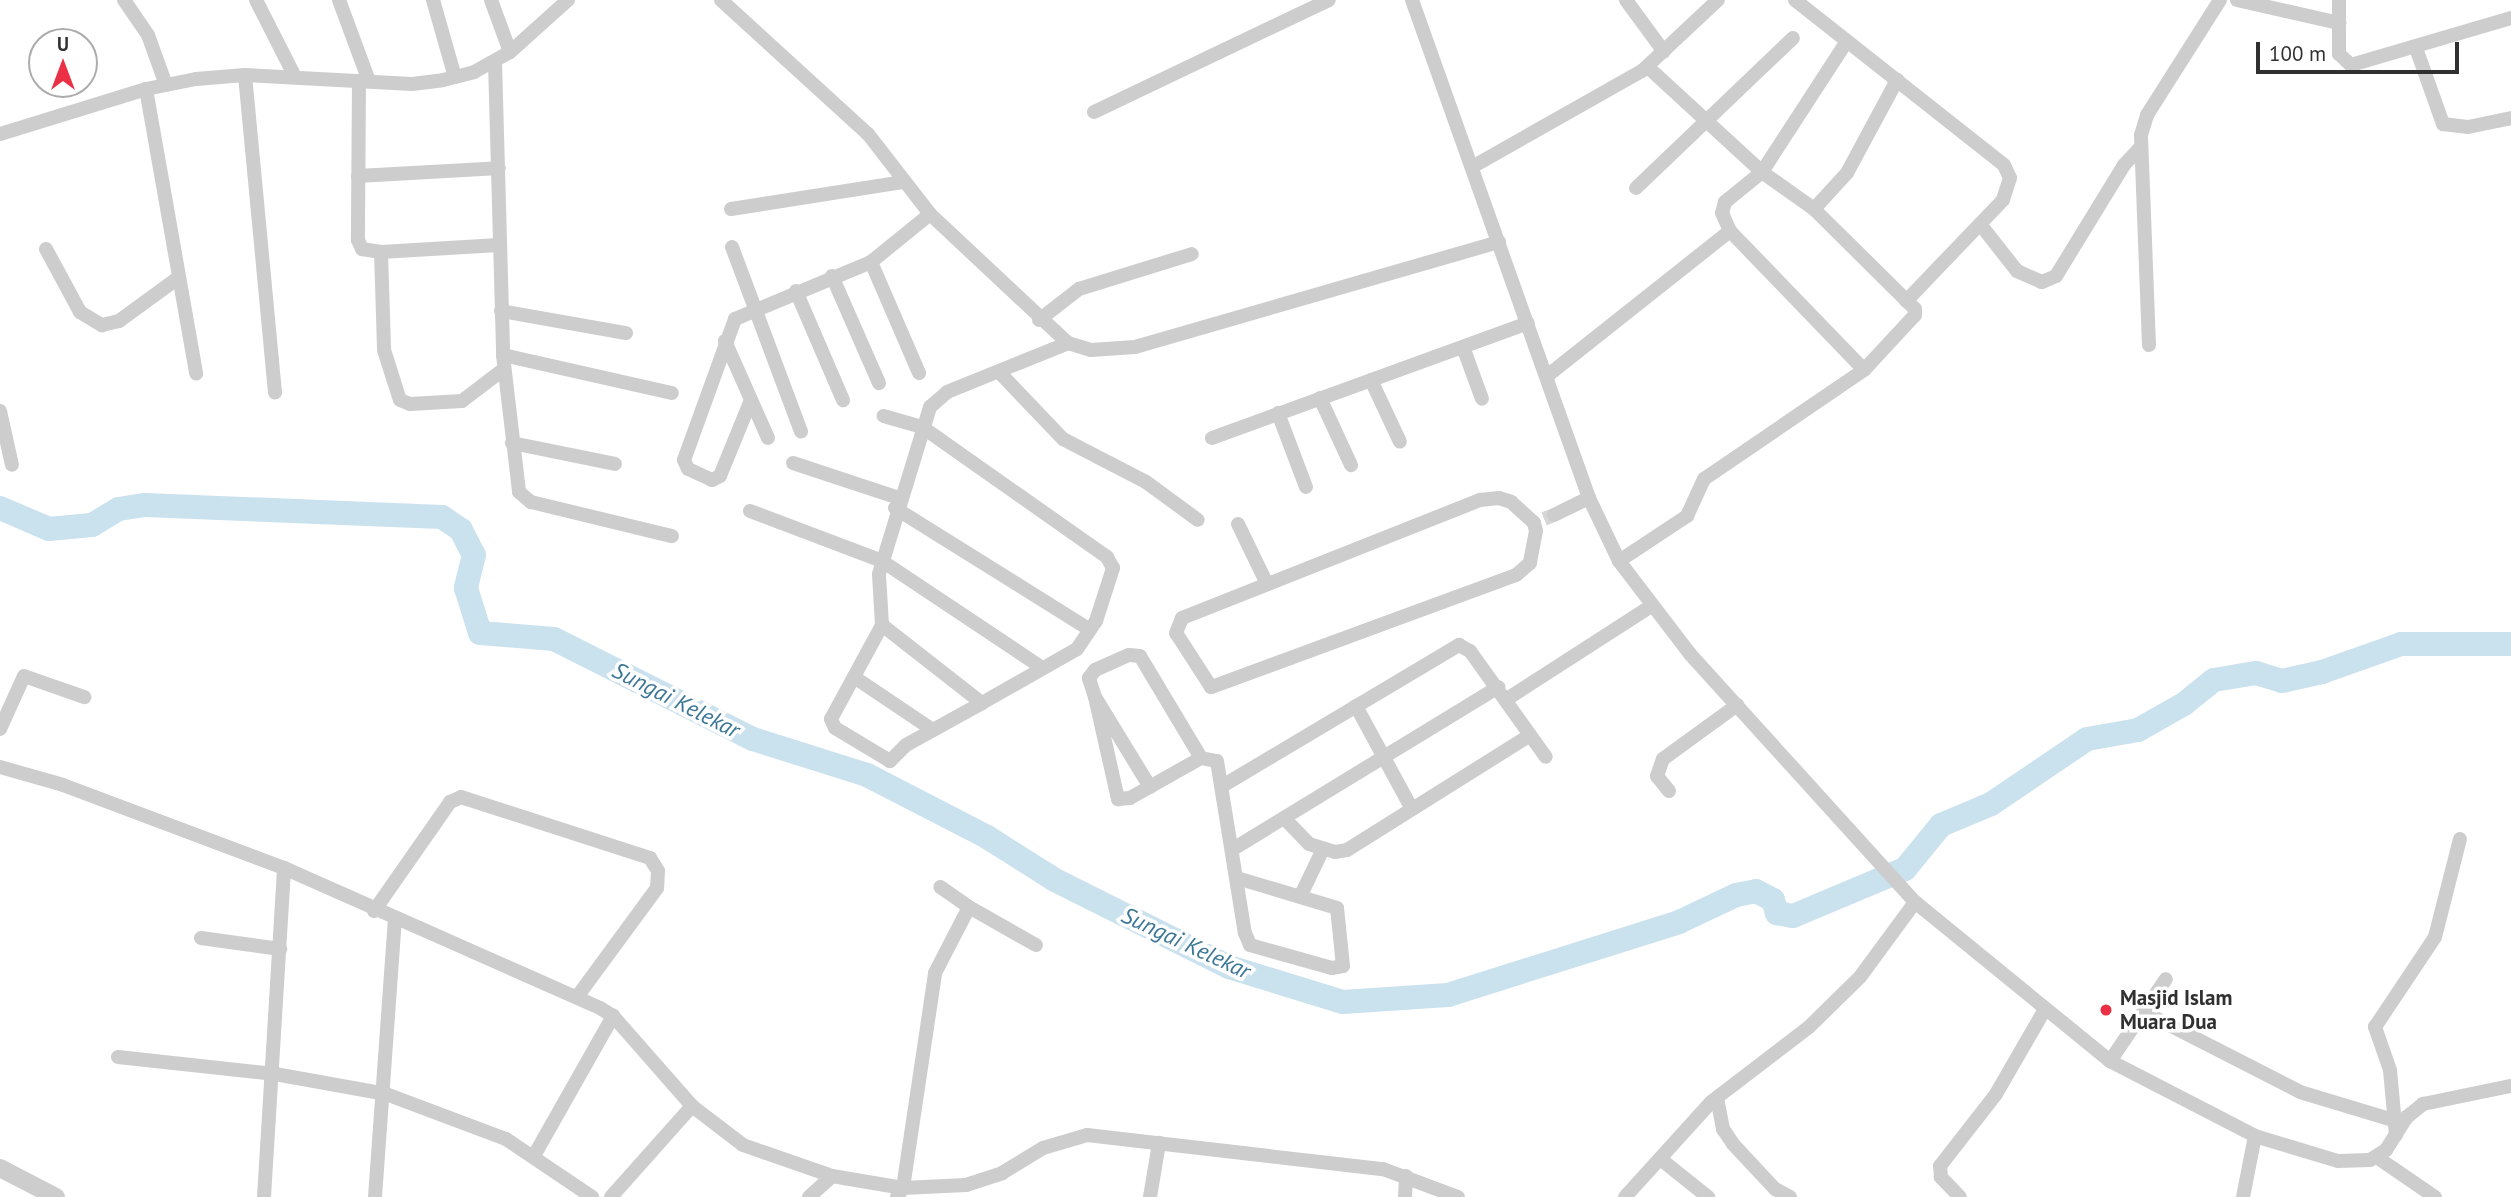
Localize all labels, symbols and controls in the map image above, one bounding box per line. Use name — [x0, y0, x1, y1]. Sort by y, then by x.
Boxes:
north arrow — [28, 28, 98, 98]
scale bar — [2259, 28, 2462, 72]
text: U — [57, 32, 69, 56]
text: 100 m — [2269, 40, 2326, 67]
water label: Sungai Kelekar — [608, 656, 744, 744]
water label: Sungai Kelekar — [1117, 901, 1255, 985]
place label: Masjid Islam Muara Dua — [2120, 985, 2232, 1035]
marker: Masjid Islam Muara Dua — [2098, 1002, 2114, 1018]

